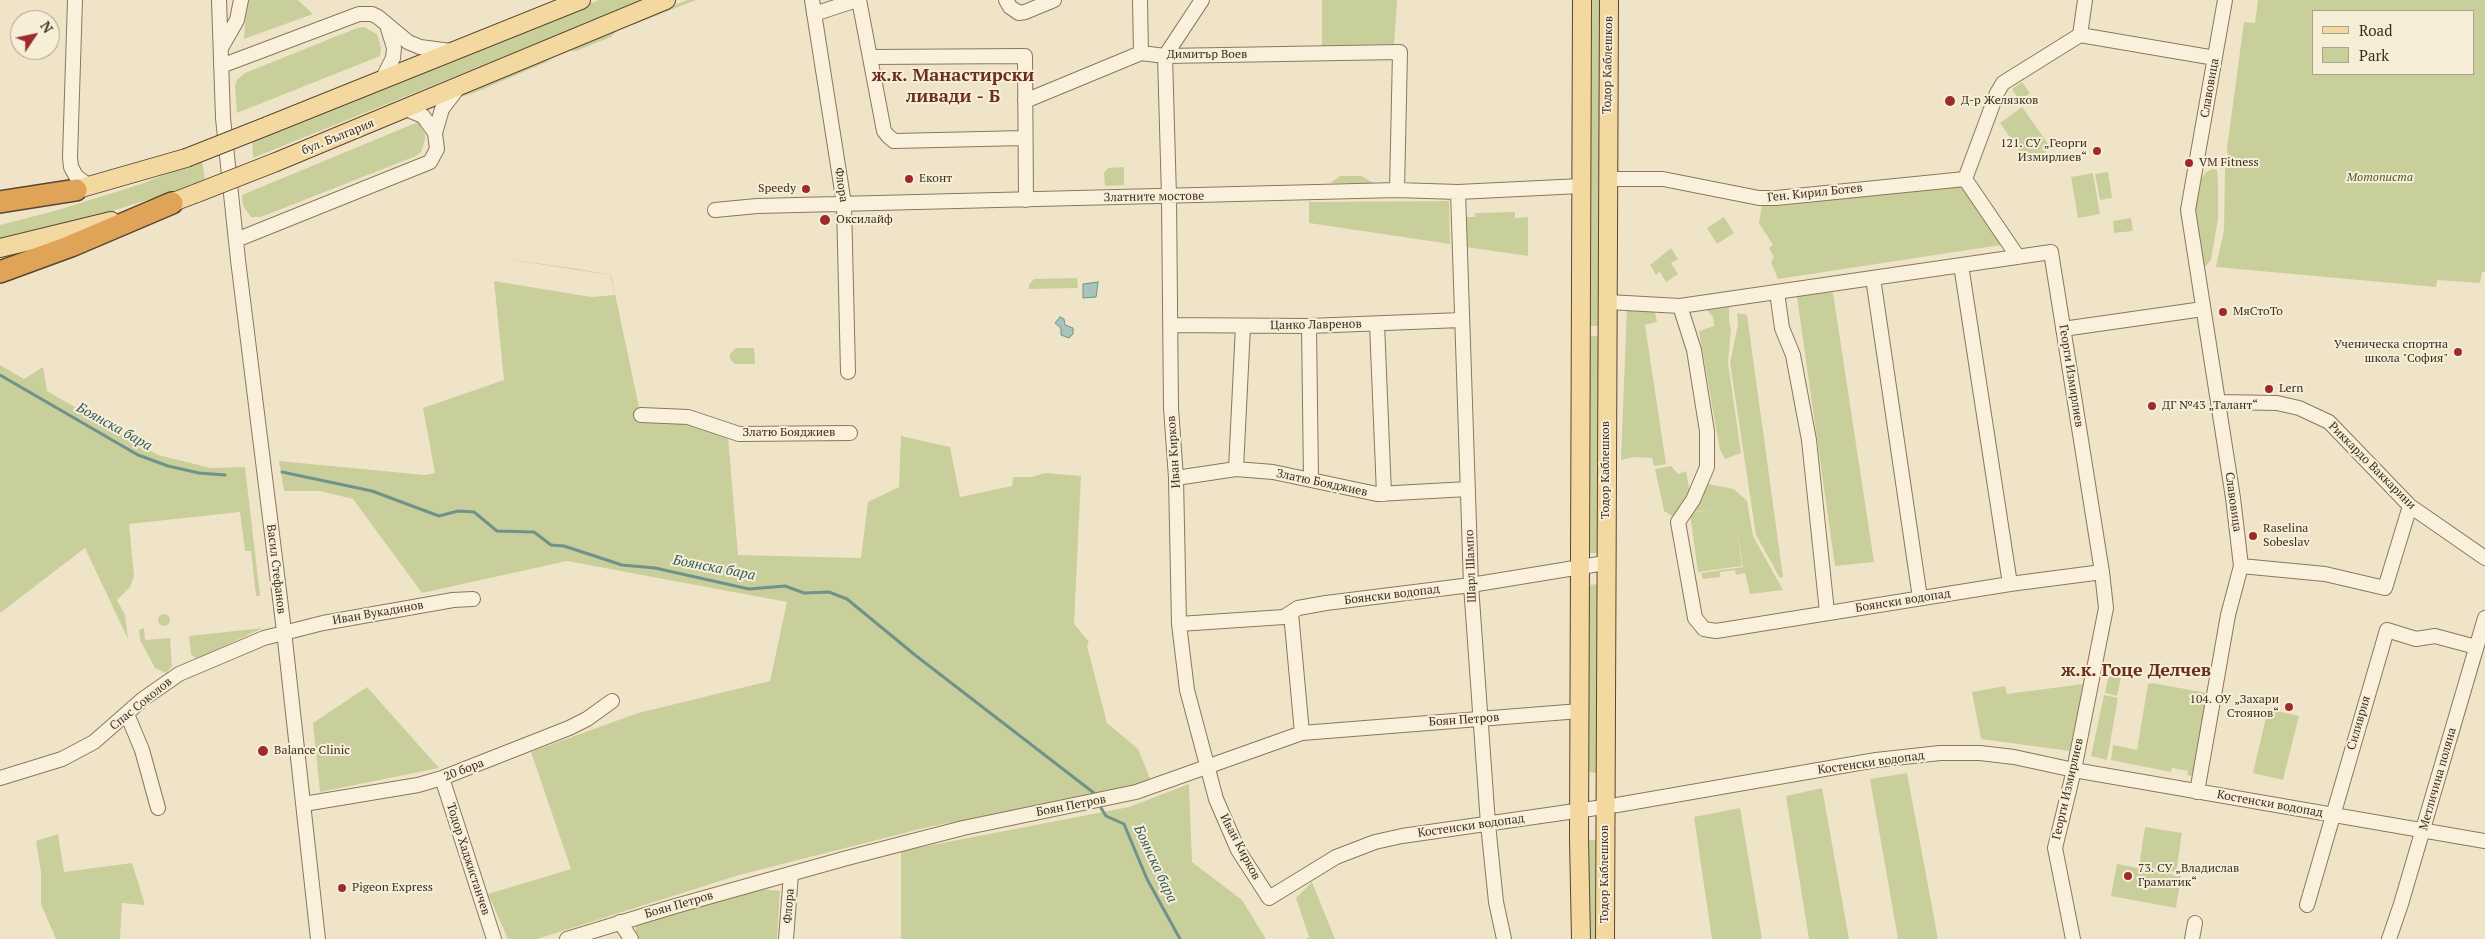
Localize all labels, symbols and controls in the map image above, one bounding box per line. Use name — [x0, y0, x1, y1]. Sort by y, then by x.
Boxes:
north arrow — [10, 10, 60, 60]
legend — [2312, 10, 2475, 75]
street label: Тодор Каблешков — [1600, 16, 1616, 114]
text: N — [36, 17, 58, 37]
text: Road — [2359, 20, 2392, 40]
text: Park — [2359, 45, 2389, 65]
street label: Димитър Воев — [1167, 48, 1247, 62]
street label: Славовица — [2198, 57, 2222, 119]
district label: ж.к. Манастирски ливади - Б — [872, 65, 1034, 108]
marker: Д-р Желязков — [1943, 94, 1957, 108]
place label: Д-р Желязков — [1961, 94, 2038, 108]
street label: бул. България — [300, 116, 376, 158]
place label: 121. СУ „Георги Измирлиев“ — [2000, 137, 2087, 165]
marker: 121. СУ „Георги Измирлиев“ — [2091, 145, 2103, 157]
place label: VM Fitness — [2199, 156, 2259, 170]
marker: VM Fitness — [2183, 157, 2195, 169]
street label: Флора — [831, 167, 851, 203]
park label: Мотописта — [2347, 171, 2413, 185]
place label: Еконт — [919, 172, 952, 186]
marker: Еконт — [903, 173, 915, 185]
street label: Ген. Кирил Ботев — [1767, 181, 1863, 205]
place label: Speedy — [758, 182, 796, 196]
marker: Speedy — [800, 183, 812, 195]
street label: Златните мостове — [1104, 189, 1204, 205]
marker: Оксилайф — [818, 213, 832, 227]
place label: Оксилайф — [836, 213, 893, 227]
place label: МяСтоТо — [2233, 305, 2283, 319]
marker: МяСтоТо — [2217, 306, 2229, 318]
street label: Цанко Лавренов — [1270, 317, 1362, 333]
street label: Георги Измирлиев — [2056, 324, 2086, 428]
place label: Ученическа спортна школа "София" — [2334, 338, 2448, 366]
marker: Ученическа спортна школа "София" — [2452, 346, 2464, 358]
place label: Lern — [2279, 382, 2303, 396]
marker: Lern — [2263, 383, 2275, 395]
water label: Боянска бара — [73, 399, 155, 455]
place label: ДГ №43 „Талант“ — [2162, 399, 2258, 413]
marker: ДГ №43 „Талант“ — [2146, 400, 2158, 412]
street label: Иван Кирков — [1164, 415, 1184, 489]
street label: Риккардо Ваккарини — [2325, 419, 2419, 513]
street label: Тодор Каблешков — [1599, 421, 1613, 519]
street label: Златю Бояджиев — [743, 426, 835, 440]
street label: Златю Бояджиев — [1275, 466, 1369, 500]
street label: Славовица — [2222, 471, 2244, 533]
place label: Raselina Sobeslav — [2263, 522, 2310, 550]
street label: Васил Стефанов — [263, 523, 289, 615]
street label: Шарл Шампо — [1463, 529, 1479, 603]
marker: Raselina Sobeslav — [2247, 530, 2259, 542]
water label: Боянска бара — [671, 552, 757, 584]
street label: Боянски водопад — [1343, 582, 1441, 608]
street label: Боянски водопад — [1854, 586, 1952, 616]
street label: Иван Вукадинов — [331, 598, 425, 628]
district label: ж.к. Гоце Делчев — [2061, 660, 2211, 682]
street label: Спас Соколов — [107, 675, 175, 733]
place label: 104. ОУ „Захари Стоянов“ — [2190, 693, 2279, 721]
street label: Силиврия — [2344, 694, 2374, 752]
marker: 104. ОУ „Захари Стоянов“ — [2283, 701, 2295, 713]
street label: Боян Петров — [1428, 710, 1500, 730]
street label: Метличина поляна — [2416, 726, 2460, 832]
street label: Георги Измирлиев — [2049, 737, 2087, 841]
marker: Balance Clinic — [256, 744, 270, 758]
place label: Balance Clinic — [274, 744, 350, 758]
street label: Костенски водопад — [1817, 748, 1925, 778]
street label: 20 бора — [442, 756, 486, 784]
street label: Костенски водопад — [2216, 788, 2324, 820]
street label: Боян Петров — [1035, 792, 1107, 820]
street label: Тодор Хаджистанчев — [443, 801, 493, 917]
street label: Костенски водопад — [1417, 811, 1525, 841]
street label: Иван Кирков — [1217, 812, 1263, 882]
water label: Боянска бара — [1130, 822, 1180, 906]
street label: Тодор Каблешков — [1598, 825, 1612, 923]
place label: 73. СУ „Владислав Граматик“ — [2138, 862, 2239, 890]
marker: 73. СУ „Владислав Граматик“ — [2122, 870, 2134, 882]
place label: Pigeon Express — [352, 881, 433, 895]
marker: Pigeon Express — [336, 882, 348, 894]
street label: Боян Петров — [643, 888, 715, 922]
street label: Флора — [781, 888, 797, 924]

